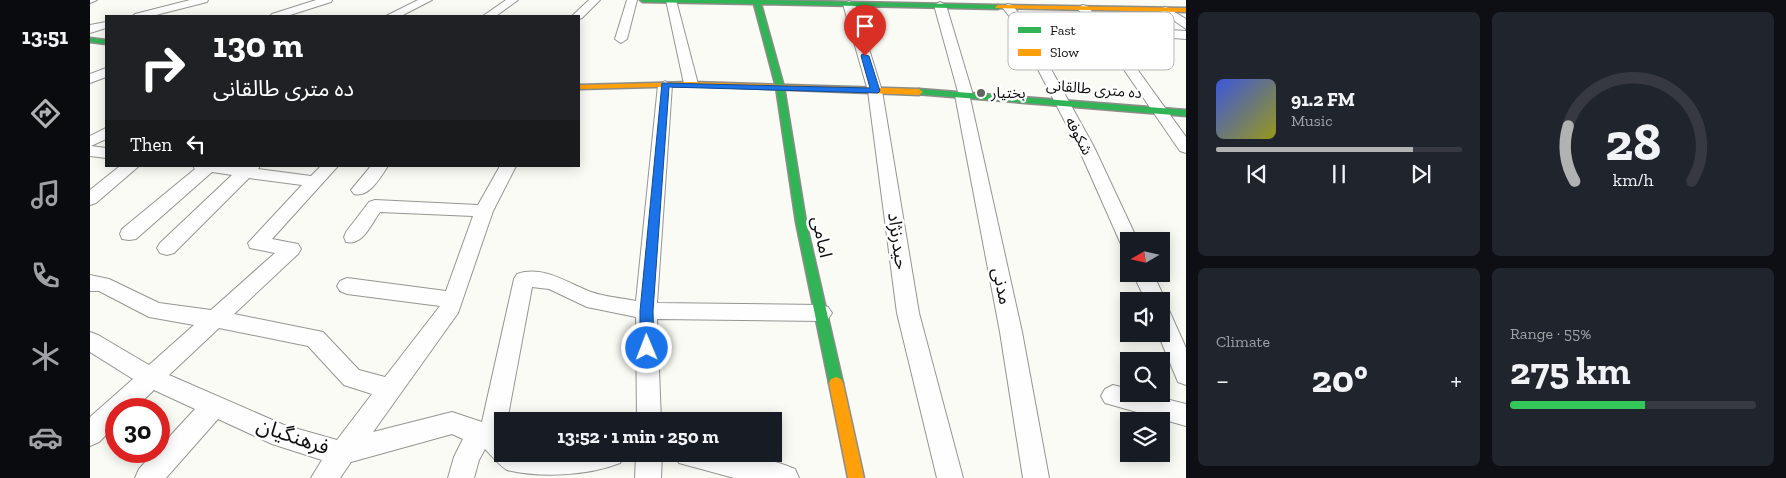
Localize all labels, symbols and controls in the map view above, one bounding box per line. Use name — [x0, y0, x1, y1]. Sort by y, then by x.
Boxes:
pin — [844, 5, 886, 56]
icon: arrive — [851, 12, 879, 40]
legend — [1008, 12, 1174, 70]
text: Fast — [1050, 22, 1077, 39]
text: 13:51 — [22, 23, 68, 50]
text: 130 m — [213, 24, 303, 66]
icon: right — [130, 35, 195, 100]
text: Slow — [1050, 44, 1079, 61]
text: ده متری طالقانی — [213, 75, 354, 102]
street label: ده متری طالقانی — [1045, 76, 1143, 102]
place label: بختیار — [990, 84, 1026, 102]
marker: بختیار — [975, 87, 987, 99]
text: 91.2 FM — [1291, 88, 1355, 111]
icon: directions — [28, 96, 63, 131]
text: Music — [1291, 111, 1333, 130]
text: 28 — [1605, 111, 1661, 173]
street label: شکوفه — [1062, 114, 1097, 158]
icon: left — [182, 130, 210, 158]
text: Then — [130, 133, 172, 156]
icon: previous — [1243, 160, 1271, 188]
icon: pause — [1325, 160, 1353, 188]
icon: next — [1407, 160, 1435, 188]
text: km/h — [1613, 169, 1653, 191]
icon: music — [28, 177, 63, 212]
street label: حیدرنژاد — [883, 211, 913, 271]
street label: امامی — [807, 214, 837, 260]
north arrow — [1120, 232, 1170, 282]
map controls — [1120, 232, 1170, 462]
icon: phone — [28, 258, 63, 293]
street label: مدنی — [987, 266, 1017, 306]
button: sound — [1120, 292, 1170, 342]
position arrow — [620, 321, 672, 373]
text: Range · 55% — [1510, 324, 1591, 343]
text: Climate — [1216, 332, 1270, 351]
icon: climate — [28, 339, 63, 374]
text: 275 km — [1510, 348, 1630, 394]
button: search — [1120, 352, 1170, 402]
text: 20° — [1312, 356, 1368, 402]
text: − — [1216, 364, 1229, 397]
text: + — [1450, 364, 1462, 397]
speed limit sign: 30 — [105, 398, 170, 463]
street label: فرهنگیان — [254, 411, 333, 460]
button: layers — [1120, 412, 1170, 462]
icon: car — [28, 420, 63, 455]
text: 13:52 · 1 min · 250 m — [557, 425, 719, 448]

